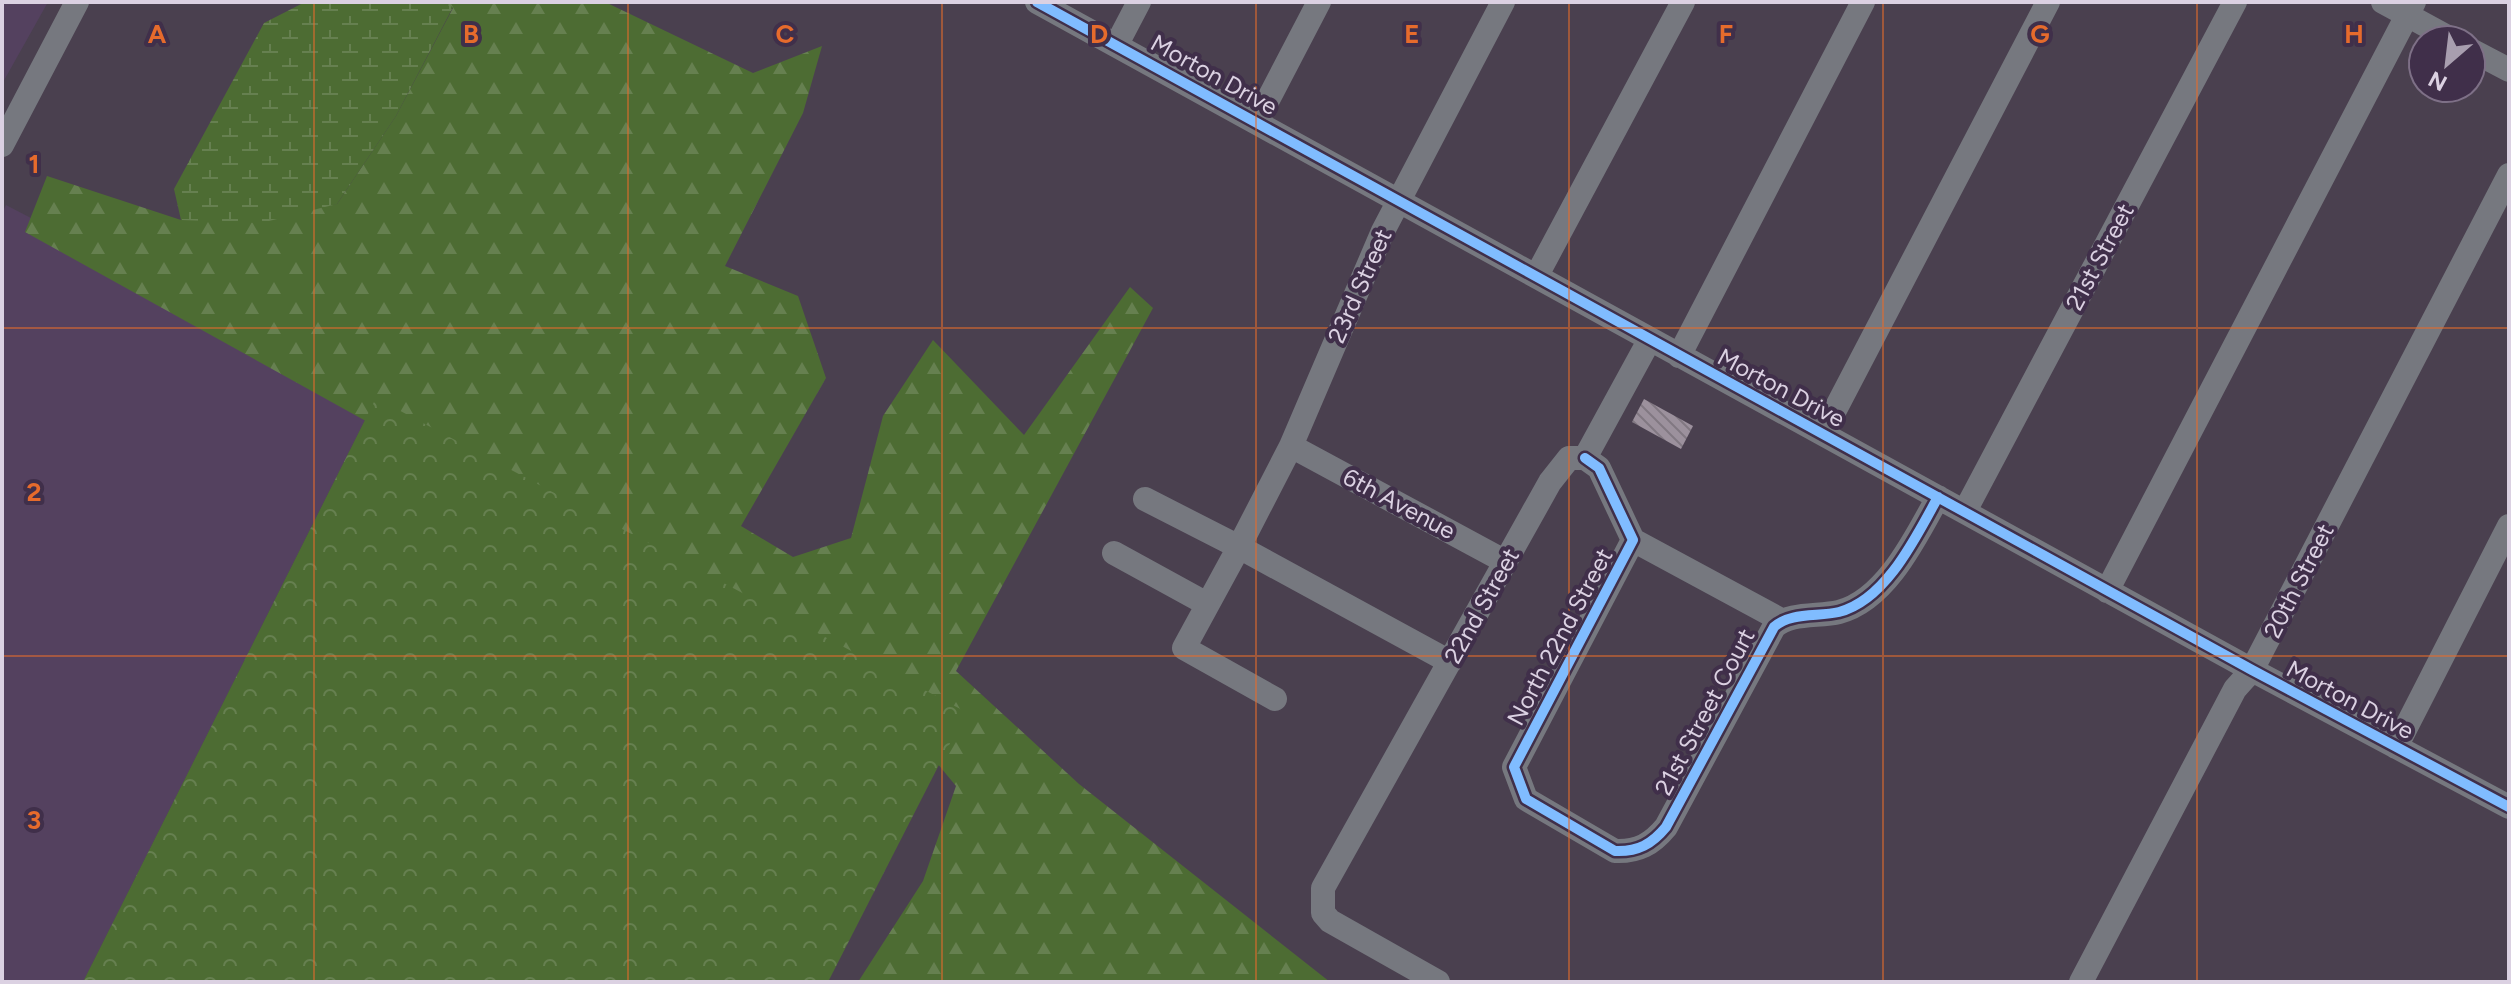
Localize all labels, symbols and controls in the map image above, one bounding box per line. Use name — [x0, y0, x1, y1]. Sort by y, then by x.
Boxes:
text: A — [148, 18, 167, 50]
text: B — [463, 18, 479, 50]
text: C — [776, 18, 795, 50]
text: D — [1090, 18, 1108, 50]
text: E — [1404, 18, 1420, 50]
text: F — [1719, 18, 1733, 50]
text: G — [2030, 18, 2050, 50]
text: H — [2344, 18, 2364, 50]
north arrow — [2407, 24, 2487, 104]
street label: Morton Drive — [1146, 28, 1283, 121]
text: N — [2424, 65, 2452, 97]
text: 1 — [29, 148, 39, 180]
street label: 21st Street — [2059, 198, 2140, 315]
street label: 23rd Street — [1322, 224, 1398, 347]
street label: Morton Drive — [1713, 342, 1850, 433]
street label: 6th Avenue — [1338, 462, 1460, 545]
text: 2 — [26, 476, 42, 508]
street label: 20th Street — [2257, 519, 2340, 643]
street label: 22nd Street — [1438, 543, 1525, 669]
street label: North 22nd Street — [1501, 543, 1618, 730]
street label: 21st Street Court — [1648, 624, 1761, 800]
street label: Morton Drive — [2282, 654, 2419, 745]
text: 3 — [27, 804, 41, 836]

